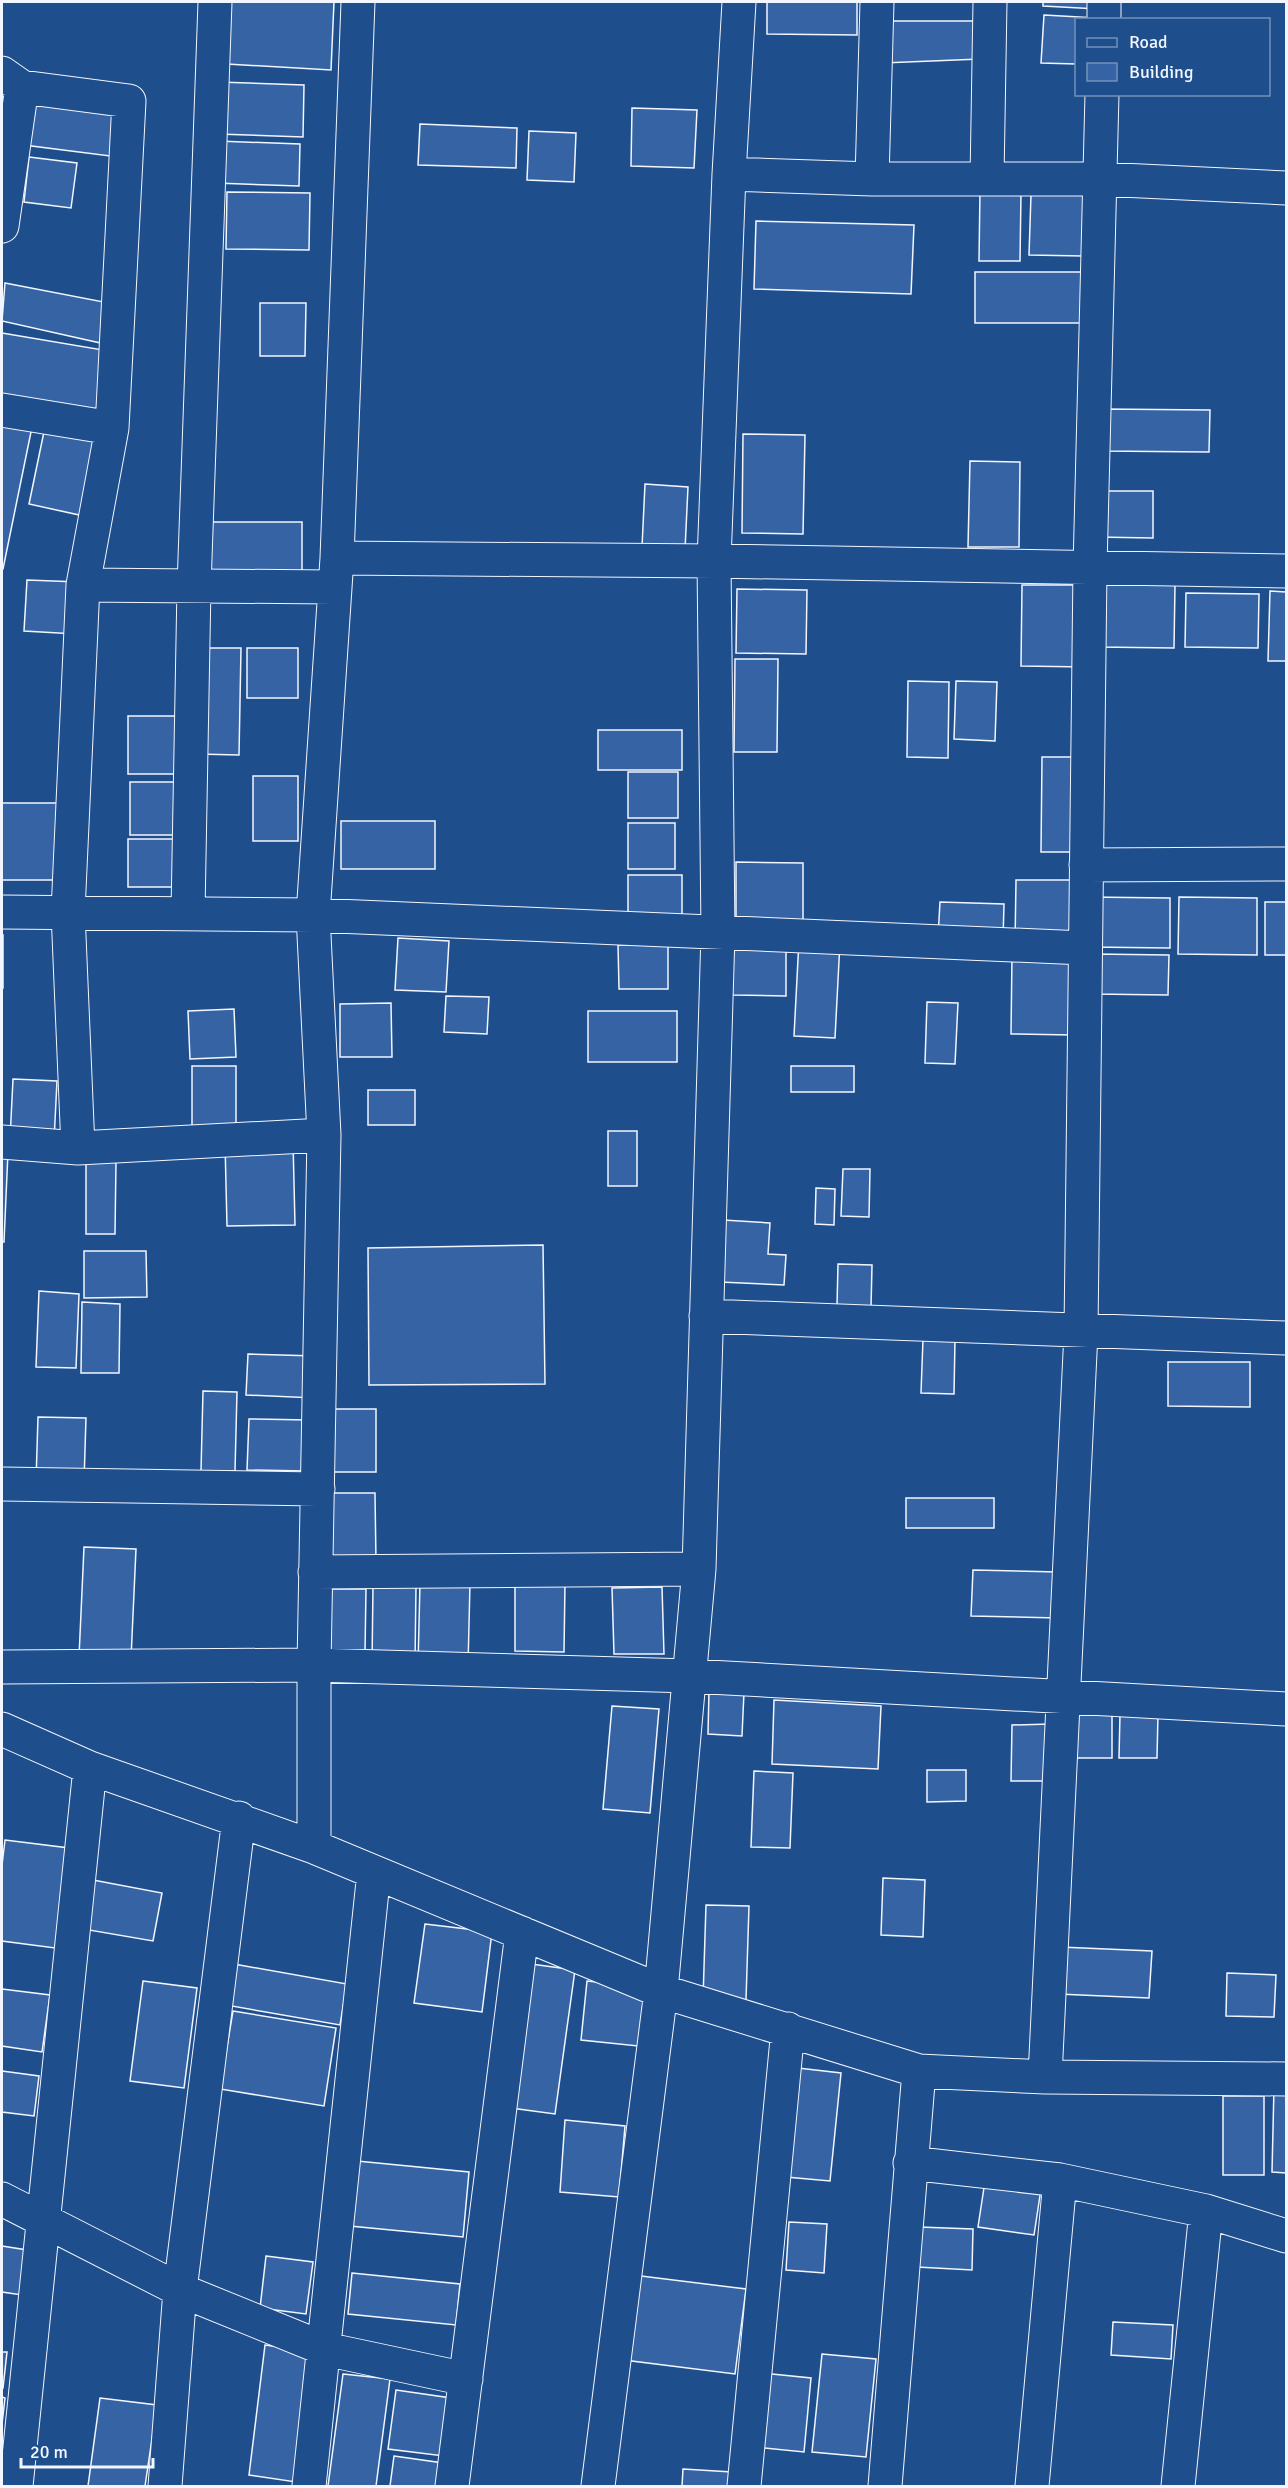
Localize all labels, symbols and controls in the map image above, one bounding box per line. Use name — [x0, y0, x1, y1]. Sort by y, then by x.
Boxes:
legend — [1075, 18, 1270, 96]
text: Road — [1129, 31, 1168, 53]
text: Building — [1129, 61, 1193, 83]
scale bar — [21, 2431, 153, 2469]
text: 20 m — [30, 2441, 68, 2463]

